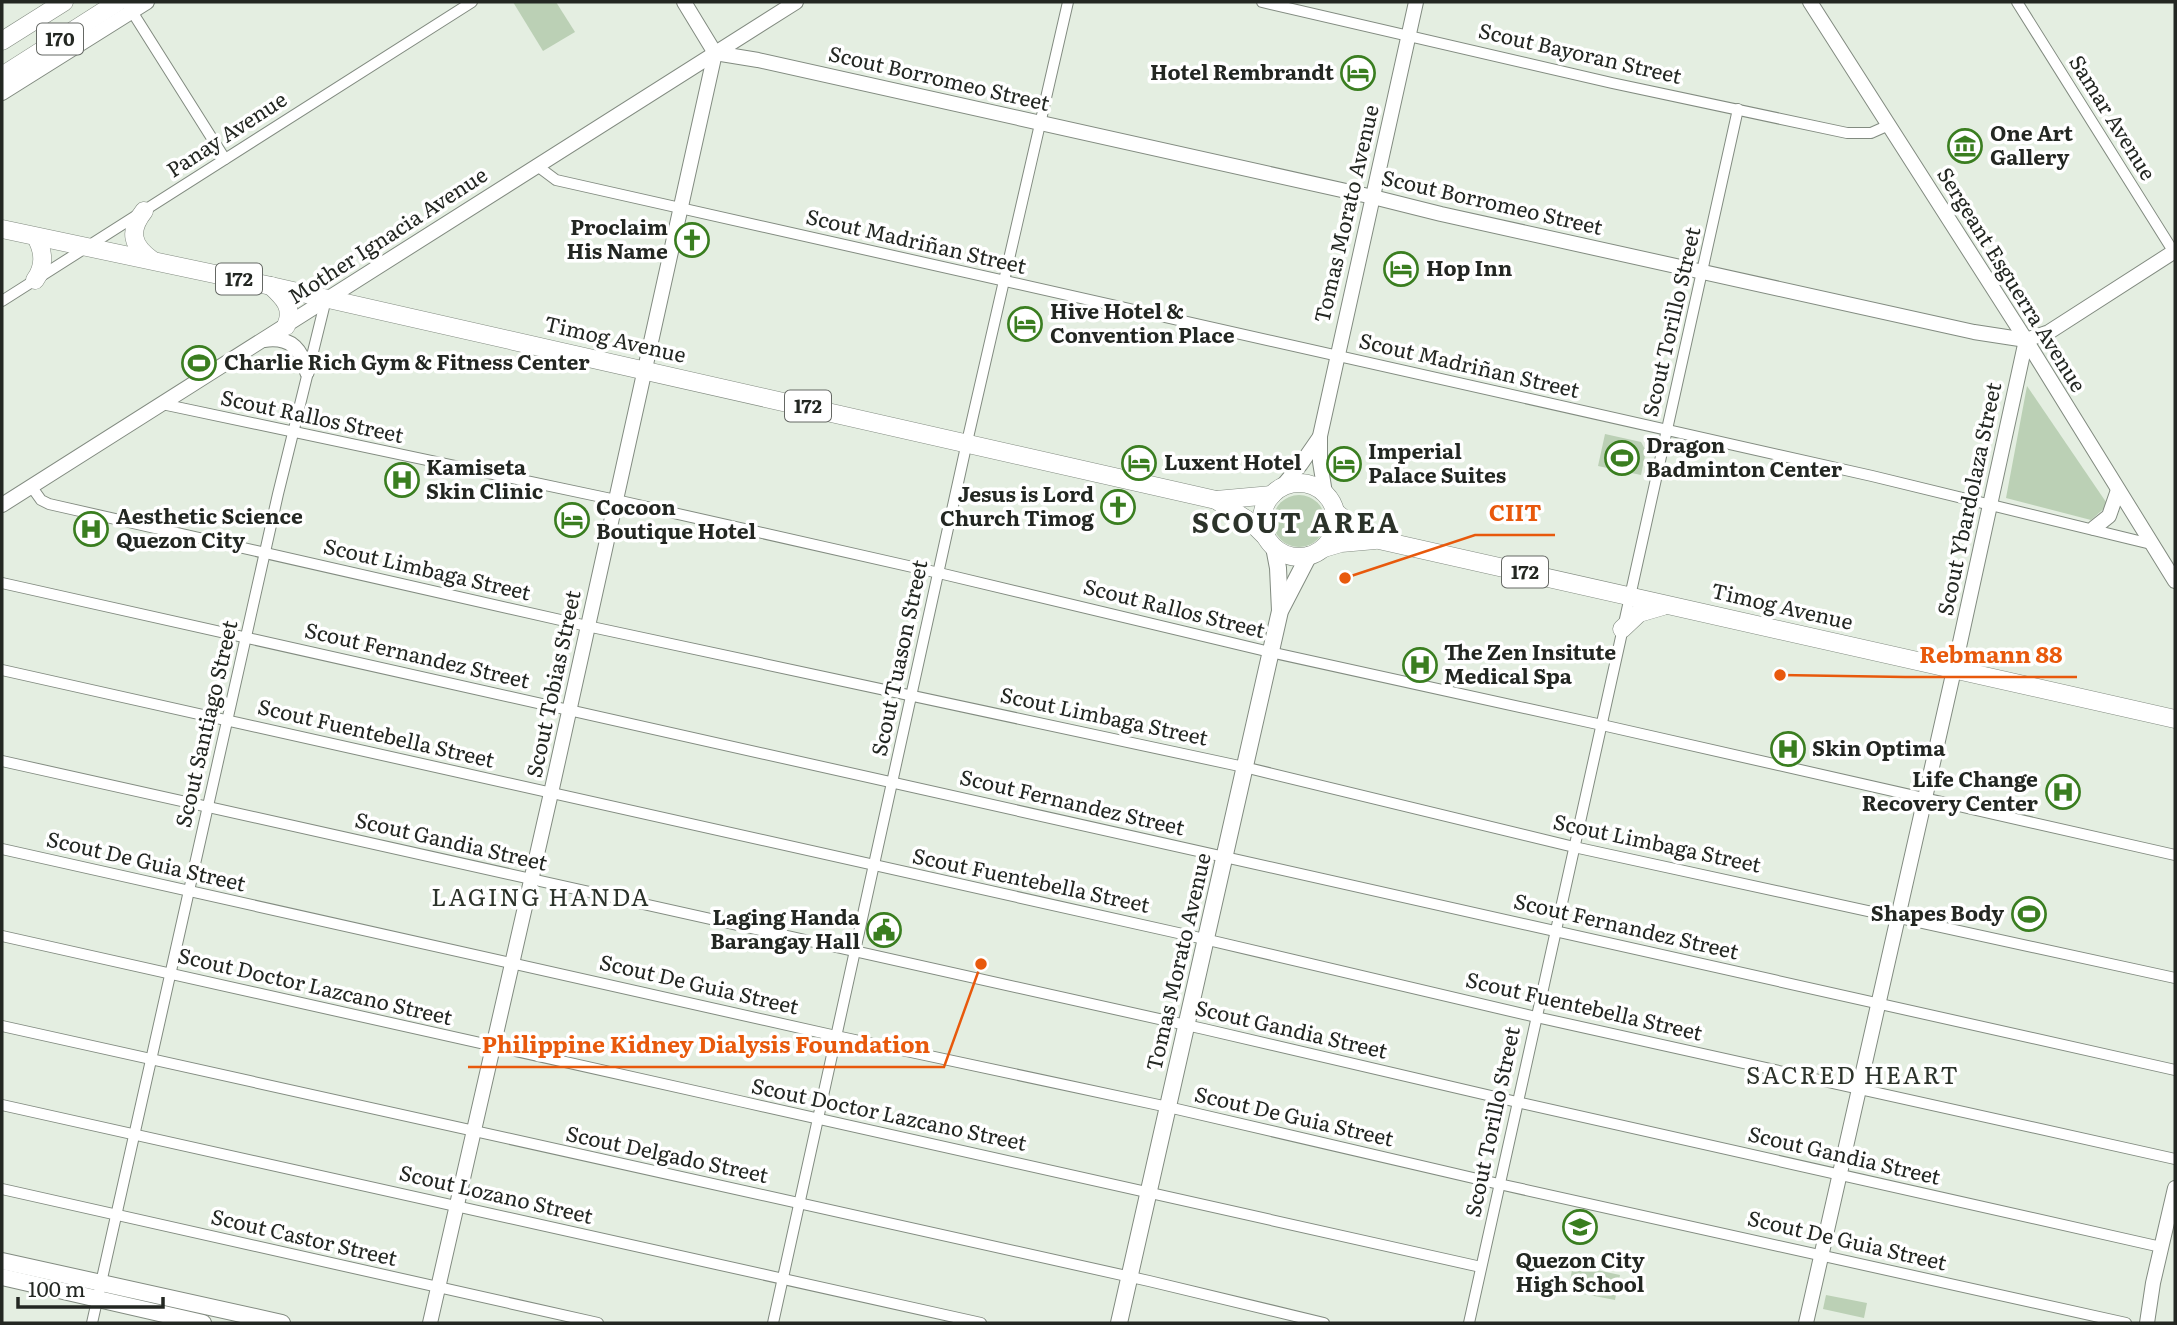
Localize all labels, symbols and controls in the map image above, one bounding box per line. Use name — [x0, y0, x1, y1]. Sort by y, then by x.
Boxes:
street label: Scout Bayoran Street — [1476, 13, 1686, 90]
road number: 170 — [37, 23, 83, 54]
street label: Scout Borromeo Street — [826, 36, 1054, 117]
street label: Samar Avenue — [2063, 48, 2165, 186]
hotel icon: Hotel Rembrandt — [1339, 54, 1377, 92]
place label: Hotel Rembrandt — [1150, 55, 1335, 86]
street label: Panay Avenue — [159, 82, 292, 183]
street label: Tomas Morato Avenue — [1304, 101, 1385, 326]
place label: One Art Gallery — [1990, 116, 2074, 171]
museum icon: One Art Gallery — [1946, 127, 1984, 165]
street label: Mother Ignacia Avenue — [281, 158, 492, 310]
street label: Scout Borromeo Street — [1379, 160, 1607, 241]
street label: Sergeant Esguerra Avenue — [1931, 160, 2095, 397]
street label: Scout Madriñan Street — [803, 199, 1030, 280]
place label: Proclaim His Name — [567, 210, 668, 265]
church icon: Proclaim His Name — [673, 221, 711, 259]
street label: Scout Torillo Street — [1633, 223, 1707, 419]
hotel icon: Hop Inn — [1382, 250, 1420, 288]
place label: Hop Inn — [1426, 251, 1513, 282]
road number: 172 — [216, 264, 262, 294]
place label: Hive Hotel & Convention Place — [1050, 294, 1235, 349]
hotel icon: Hive Hotel & Convention Place — [1006, 305, 1044, 343]
street label: Timog Avenue — [542, 306, 690, 369]
street label: Scout Madriñan Street — [1356, 323, 1583, 404]
sports icon: Charlie Rich Gym & Fitness Center — [180, 344, 218, 382]
place label: Charlie Rich Gym & Fitness Center — [224, 345, 590, 376]
street label: Scout Ybardolaza Street — [1928, 378, 2008, 618]
street label: Scout Rallos Street — [218, 380, 407, 449]
road number: 172 — [785, 390, 831, 422]
place label: Dragon Badminton Center — [1646, 428, 1843, 483]
place label: Imperial Palace Suites — [1368, 434, 1506, 489]
sports icon: Dragon Badminton Center — [1603, 439, 1641, 477]
hotel icon: Luxent Hotel — [1120, 444, 1158, 482]
place label: Luxent Hotel — [1164, 445, 1302, 476]
hotel icon: Imperial Palace Suites — [1325, 445, 1363, 483]
place label: Kamiseta Skin Clinic — [426, 450, 543, 505]
hospital icon: Kamiseta Skin Clinic — [383, 461, 421, 499]
place label: Jesus is Lord Church Timog — [940, 477, 1094, 532]
church icon: Jesus is Lord Church Timog — [1099, 488, 1137, 526]
place label: Cocoon Boutique Hotel — [596, 490, 757, 545]
callout: CIIT — [1475, 491, 1555, 535]
text: CIIT — [1489, 494, 1541, 528]
place label: Aesthetic Science Quezon City — [116, 499, 303, 554]
district label: SCOUT AREA — [1192, 500, 1400, 542]
hotel icon: Cocoon Boutique Hotel — [553, 501, 591, 539]
hospital icon: Aesthetic Science Quezon City — [72, 510, 110, 548]
street label: Scout Limbaga Street — [321, 529, 535, 607]
street label: Scout Tuason Street — [862, 556, 934, 758]
road number: 172 — [1502, 556, 1548, 587]
street label: Scout Rallos Street — [1080, 569, 1269, 644]
street label: Timog Avenue — [1709, 573, 1857, 636]
street label: Scout Tobias Street — [517, 586, 587, 780]
street label: Scout Fernandez Street — [302, 613, 534, 695]
street label: Scout Santiago Street — [166, 616, 244, 830]
callout: Rebmann 88 — [1905, 633, 2077, 677]
place label: The Zen Insitute Medical Spa — [1444, 635, 1616, 690]
text: Rebmann 88 — [1919, 636, 2063, 670]
hospital icon: The Zen Insitute Medical Spa — [1401, 646, 1439, 684]
street label: Scout Limbaga Street — [998, 677, 1212, 752]
street label: Scout Fuentebella Street — [255, 689, 498, 774]
hospital icon: Skin Optima — [1769, 730, 1807, 768]
place label: Skin Optima — [1812, 731, 1946, 762]
street label: Scout Fernandez Street — [957, 760, 1189, 842]
place label: Life Change Recovery Center — [1862, 762, 2039, 817]
hospital icon: Life Change Recovery Center — [2044, 773, 2082, 811]
street label: Scout Gandia Street — [352, 802, 551, 877]
street label: Scout Limbaga Street — [1551, 804, 1765, 879]
street label: Scout De Guia Street — [44, 822, 250, 898]
street label: Scout Fuentebella Street — [910, 838, 1154, 919]
street label: Tomas Morato Avenue — [1136, 849, 1217, 1074]
district label: LAGING HANDA — [431, 878, 651, 913]
street label: Scout Fernandez Street — [1511, 884, 1743, 966]
sports icon: Shapes Body — [2010, 895, 2048, 933]
place label: Shapes Body — [1871, 896, 2004, 927]
place label: Laging Handa Barangay Hall — [710, 900, 861, 955]
public building icon: Laging Handa Barangay Hall — [865, 911, 903, 949]
street label: Scout Doctor Lazcano Street — [175, 938, 456, 1031]
street label: Scout De Guia Street — [597, 945, 803, 1021]
street label: Scout Fuentebella Street — [1463, 962, 1706, 1047]
street label: Scout Gandia Street — [1192, 990, 1391, 1065]
callout: Philippine Kidney Dialysis Foundation — [468, 1023, 944, 1067]
street label: Scout Torillo Street — [1455, 1023, 1526, 1220]
text: Philippine Kidney Dialysis Foundation — [482, 1026, 930, 1060]
district label: SACRED HEART — [1746, 1056, 1960, 1091]
street label: Scout Doctor Lazcano Street — [749, 1068, 1031, 1157]
street label: Scout De Guia Street — [1192, 1077, 1398, 1153]
street label: Scout Delgado Street — [563, 1116, 772, 1189]
street label: Scout Gandia Street — [1745, 1116, 1944, 1191]
street label: Scout Lozano Street — [397, 1155, 597, 1230]
street label: Scout Castor Street — [208, 1199, 401, 1272]
street label: Scout De Guia Street — [1745, 1201, 1951, 1277]
school or university icon: Quezon City High School — [1561, 1208, 1599, 1246]
place label: Quezon City High School — [1515, 1243, 1645, 1298]
scale bar — [18, 1266, 163, 1310]
text: 100 m — [28, 1272, 85, 1303]

